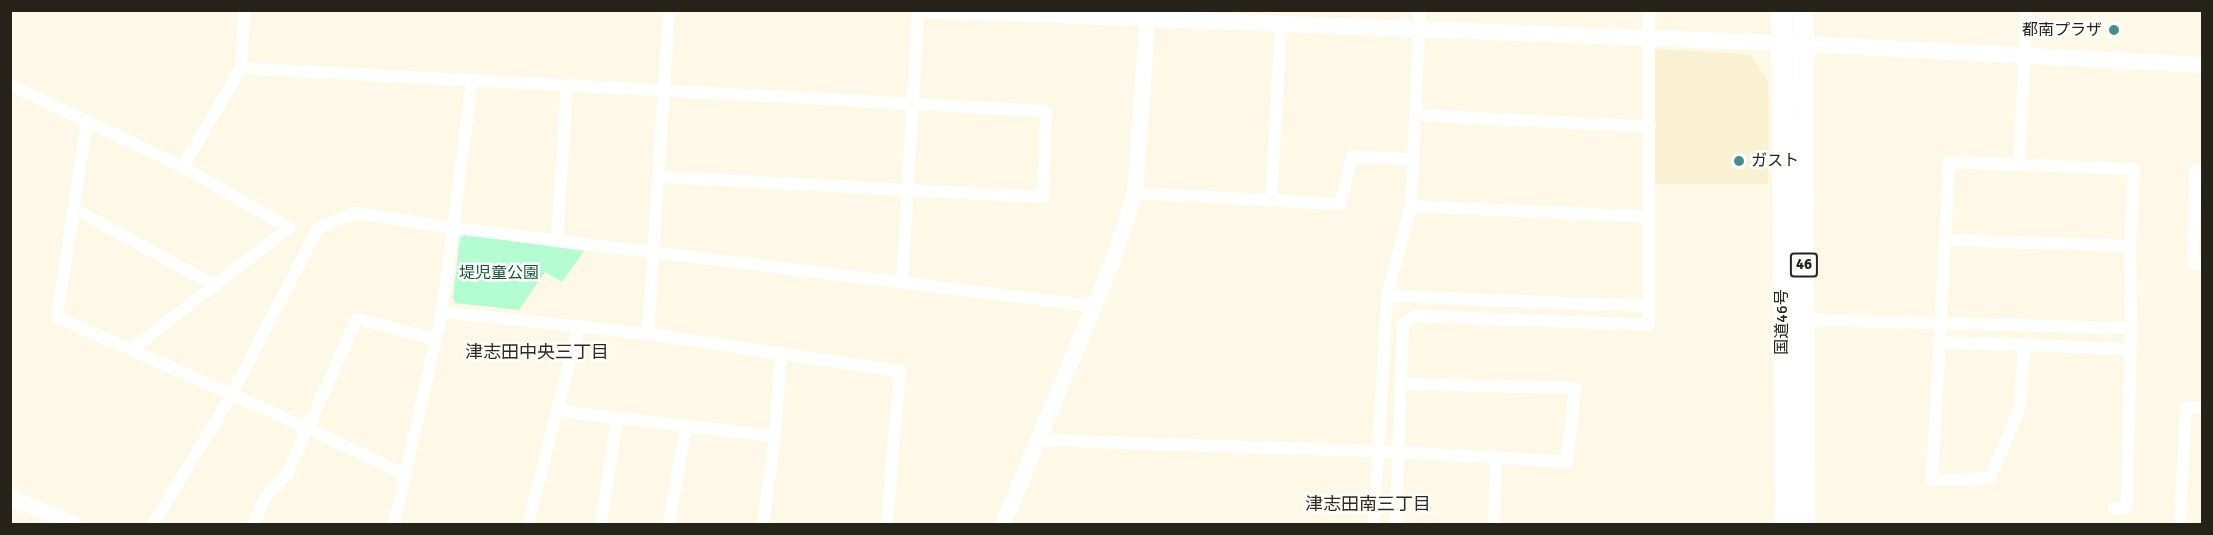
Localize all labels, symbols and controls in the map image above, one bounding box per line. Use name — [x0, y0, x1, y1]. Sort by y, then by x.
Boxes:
place label: 都南プラザ — [2022, 20, 2102, 40]
marker: 都南プラザ — [2107, 23, 2121, 37]
place label: ガスト — [1751, 151, 1799, 171]
marker: ガスト — [1732, 154, 1746, 168]
road number: 46 — [1789, 253, 1819, 277]
park label: 堤児童公園 — [459, 263, 539, 283]
street label: 国道46号 — [1772, 289, 1792, 355]
district label: 津志田中央三丁目 — [465, 341, 609, 363]
district label: 津志田南三丁目 — [1305, 493, 1431, 515]

